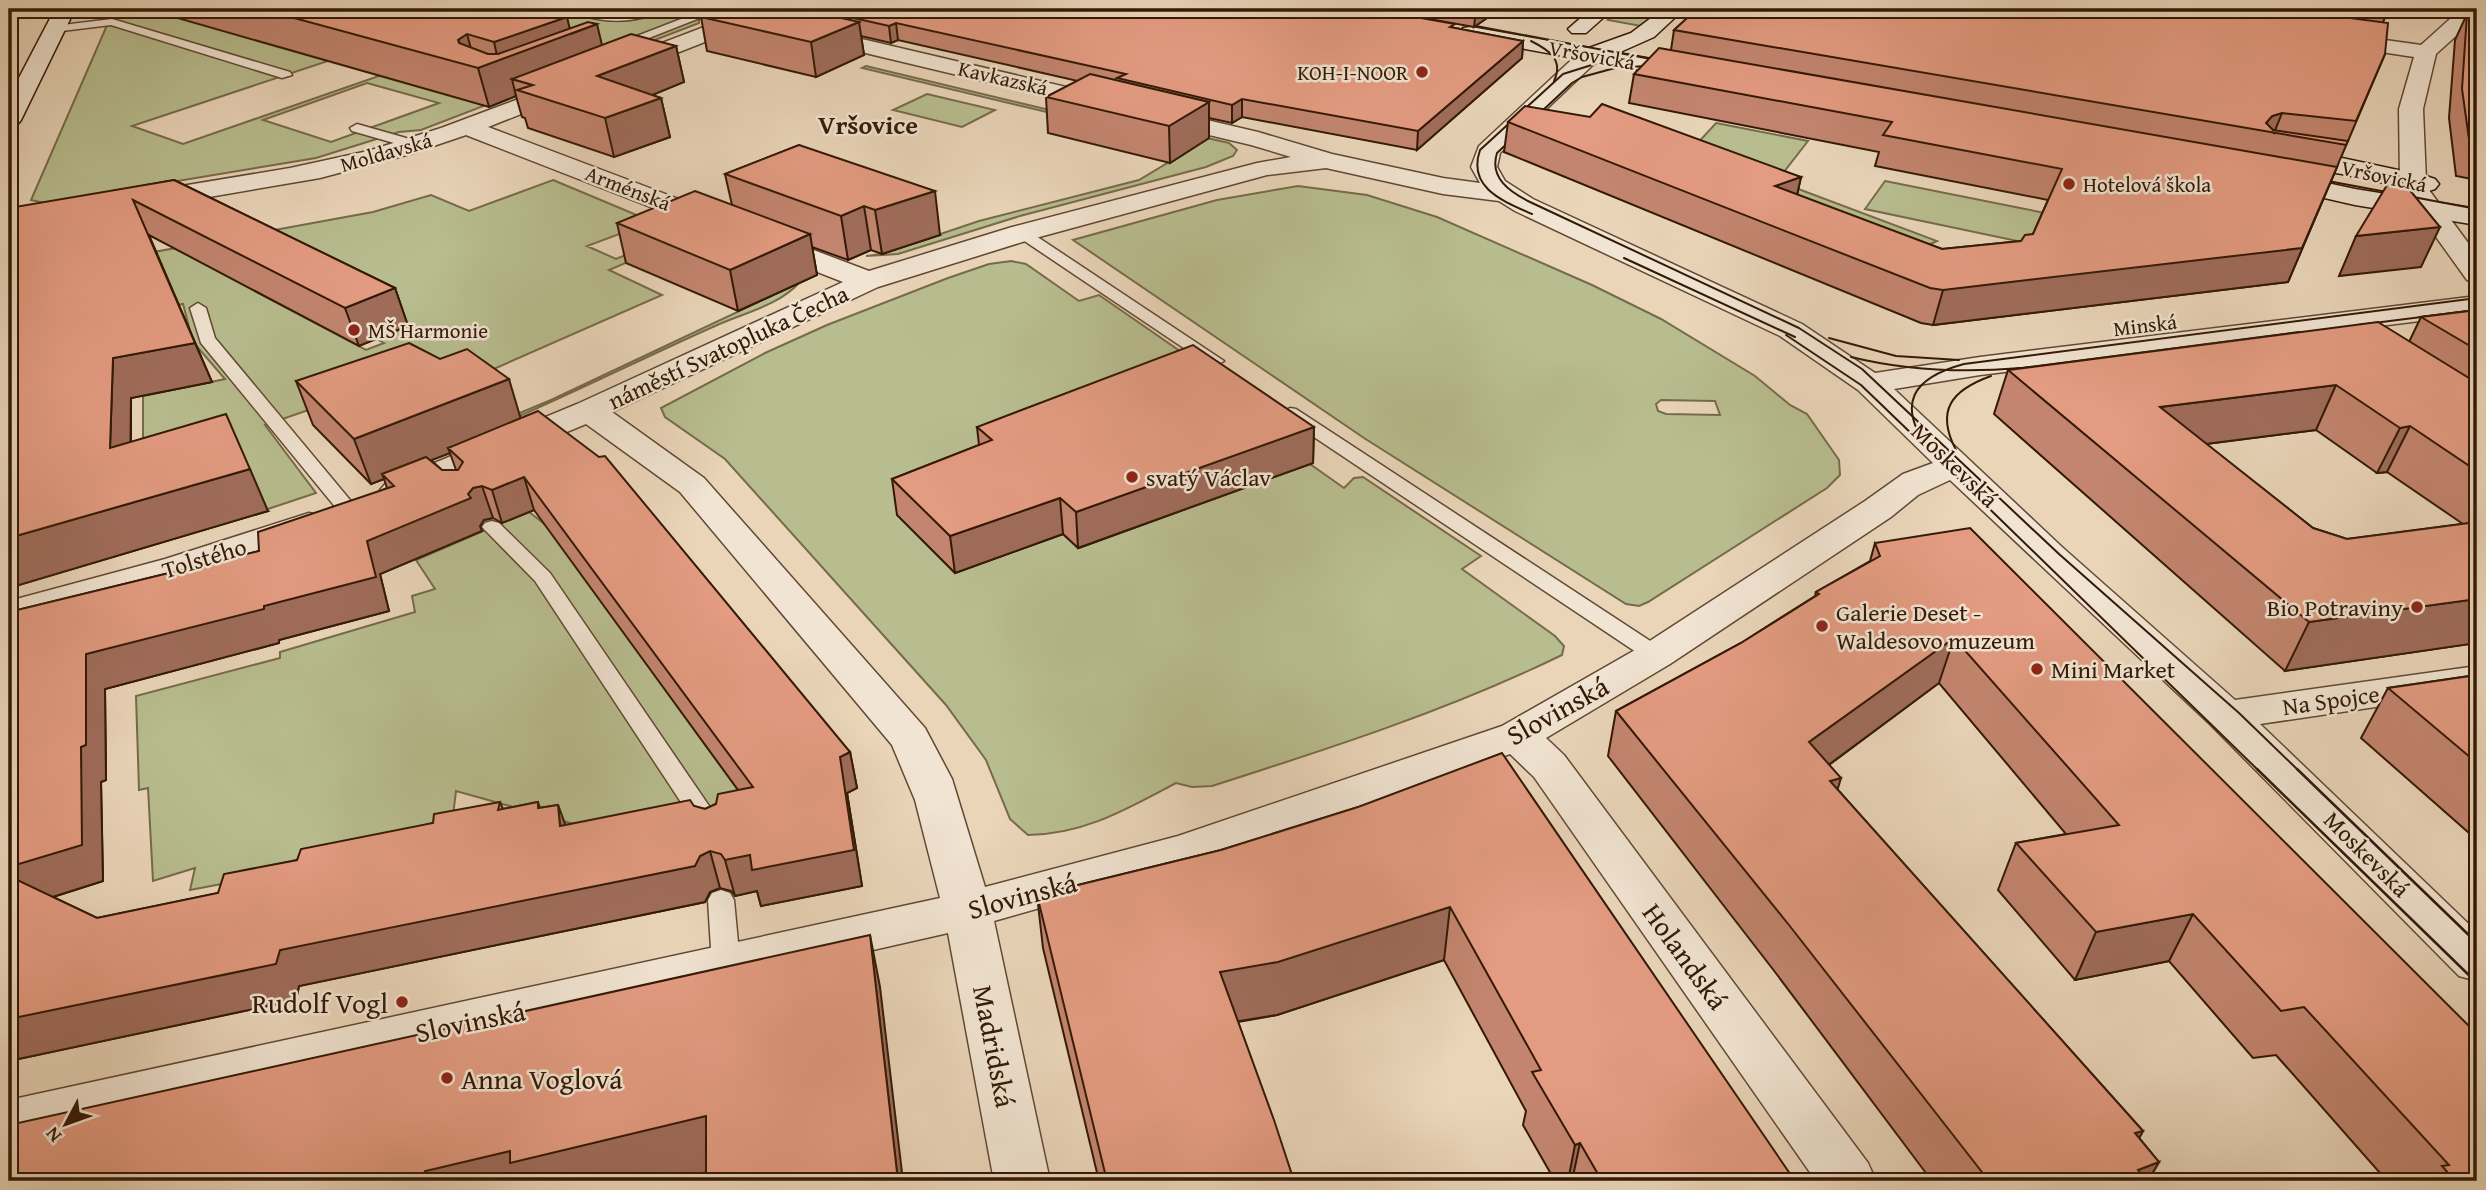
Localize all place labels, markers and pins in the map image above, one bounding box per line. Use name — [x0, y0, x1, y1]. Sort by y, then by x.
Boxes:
place label: KOH-I-NOOR — [1297, 57, 1409, 88]
marker: KOH-I-NOOR — [1414, 64, 1430, 80]
place label: Hotelová škola — [2083, 169, 2211, 200]
marker: Hotelová škola — [2061, 176, 2077, 192]
place label: MŠ Harmonie — [368, 315, 488, 346]
marker: MŠ Harmonie — [346, 322, 362, 338]
place label: svatý Václav — [1146, 460, 1271, 495]
marker: svatý Václav — [1124, 469, 1140, 485]
place label: Bio Potraviny — [2267, 590, 2403, 625]
place label: Galerie Deset - Waldesovo muzeum — [1836, 595, 2035, 658]
marker: Bio Potraviny — [2409, 599, 2425, 615]
marker: Galerie Deset - Waldesovo muzeum — [1814, 618, 1830, 634]
place label: Mini Market — [2051, 652, 2176, 687]
marker: Mini Market — [2029, 661, 2045, 677]
place label: Rudolf Vogl — [252, 982, 388, 1023]
marker: Rudolf Vogl — [394, 994, 410, 1010]
place label: Anna Voglová — [461, 1058, 623, 1099]
marker: Anna Voglová — [439, 1070, 455, 1086]

